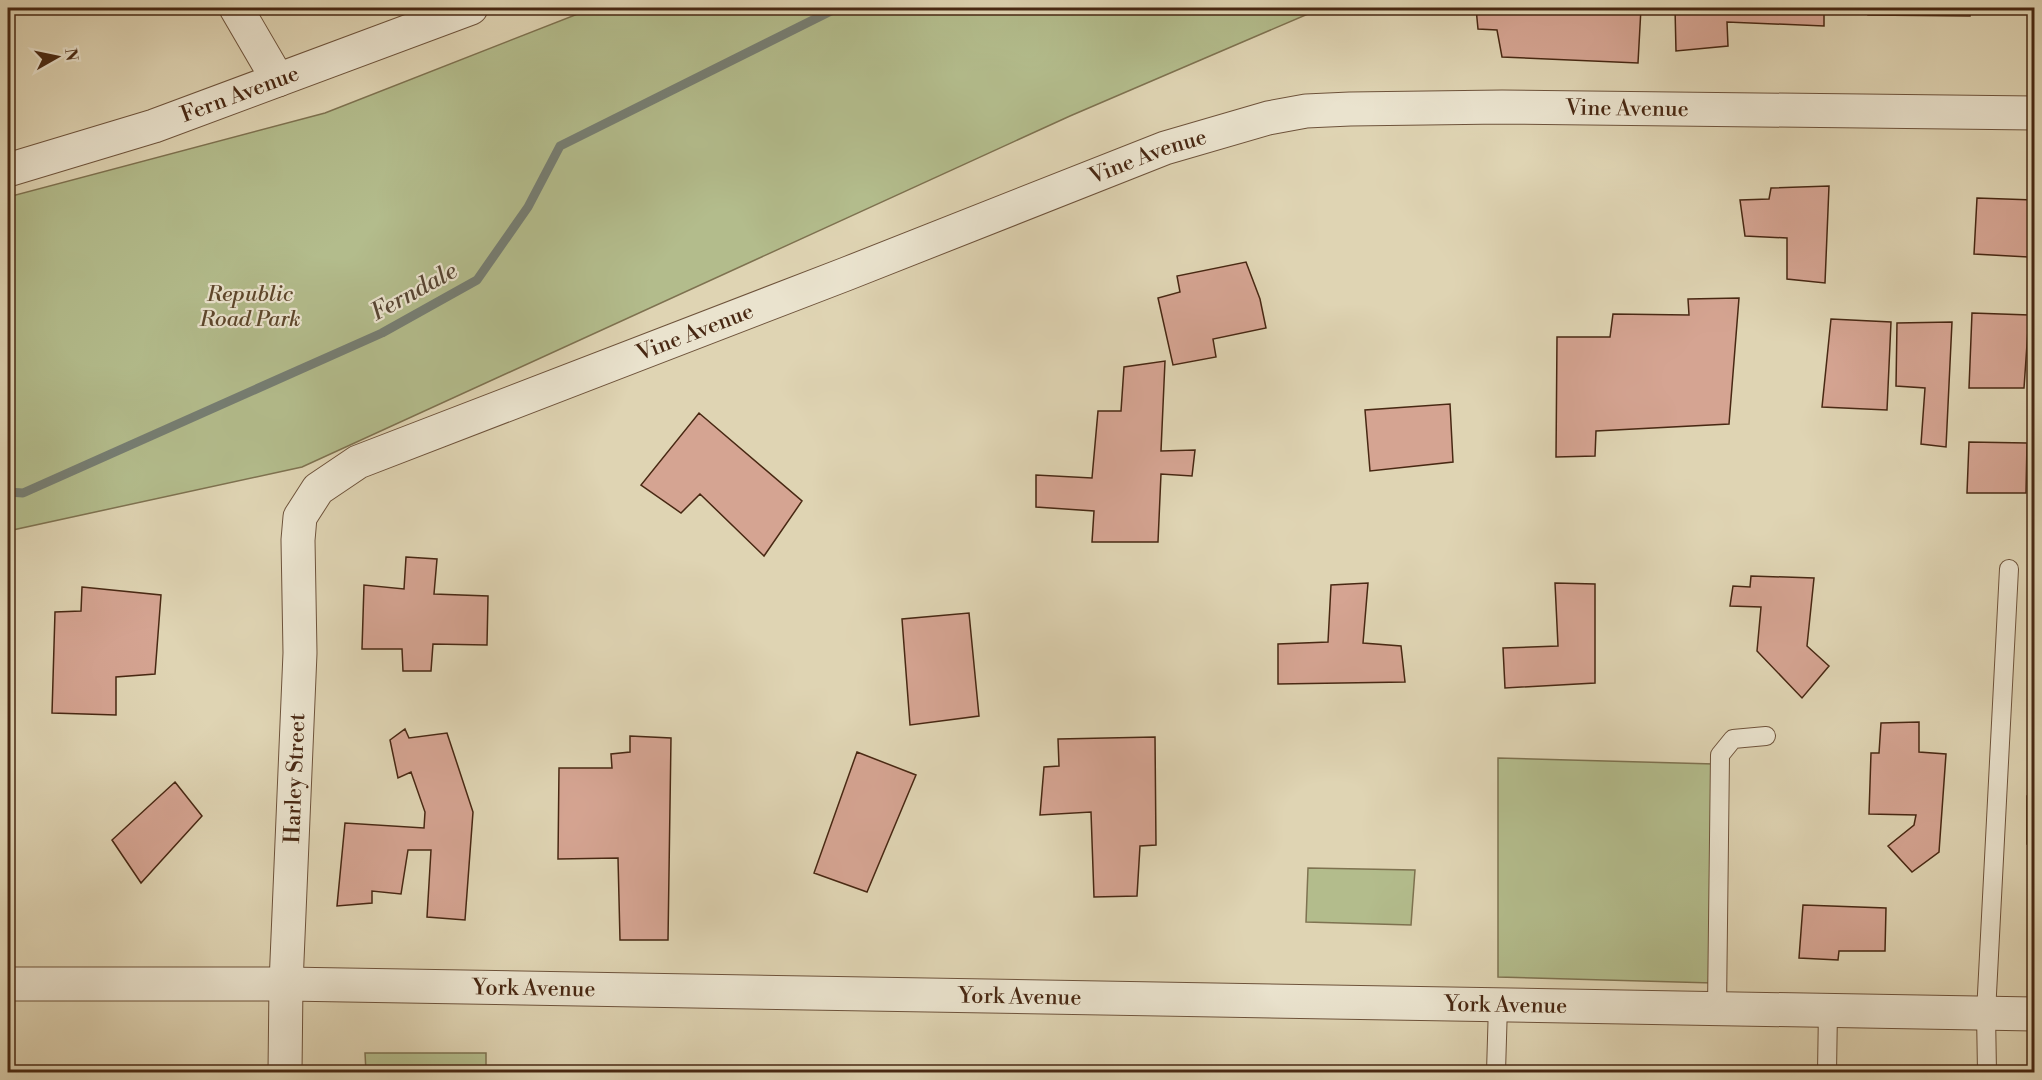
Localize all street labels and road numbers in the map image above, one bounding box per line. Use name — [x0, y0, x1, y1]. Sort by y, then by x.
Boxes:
street label: Fern Avenue — [177, 60, 303, 128]
street label: Vine Avenue — [1564, 94, 1689, 123]
street label: Vine Avenue — [1084, 123, 1210, 190]
street label: Vine Avenue — [632, 297, 757, 367]
street label: Harley Street — [278, 712, 311, 844]
street label: York Avenue — [471, 974, 596, 1003]
street label: York Avenue — [957, 982, 1082, 1011]
street label: York Avenue — [1443, 990, 1568, 1019]

